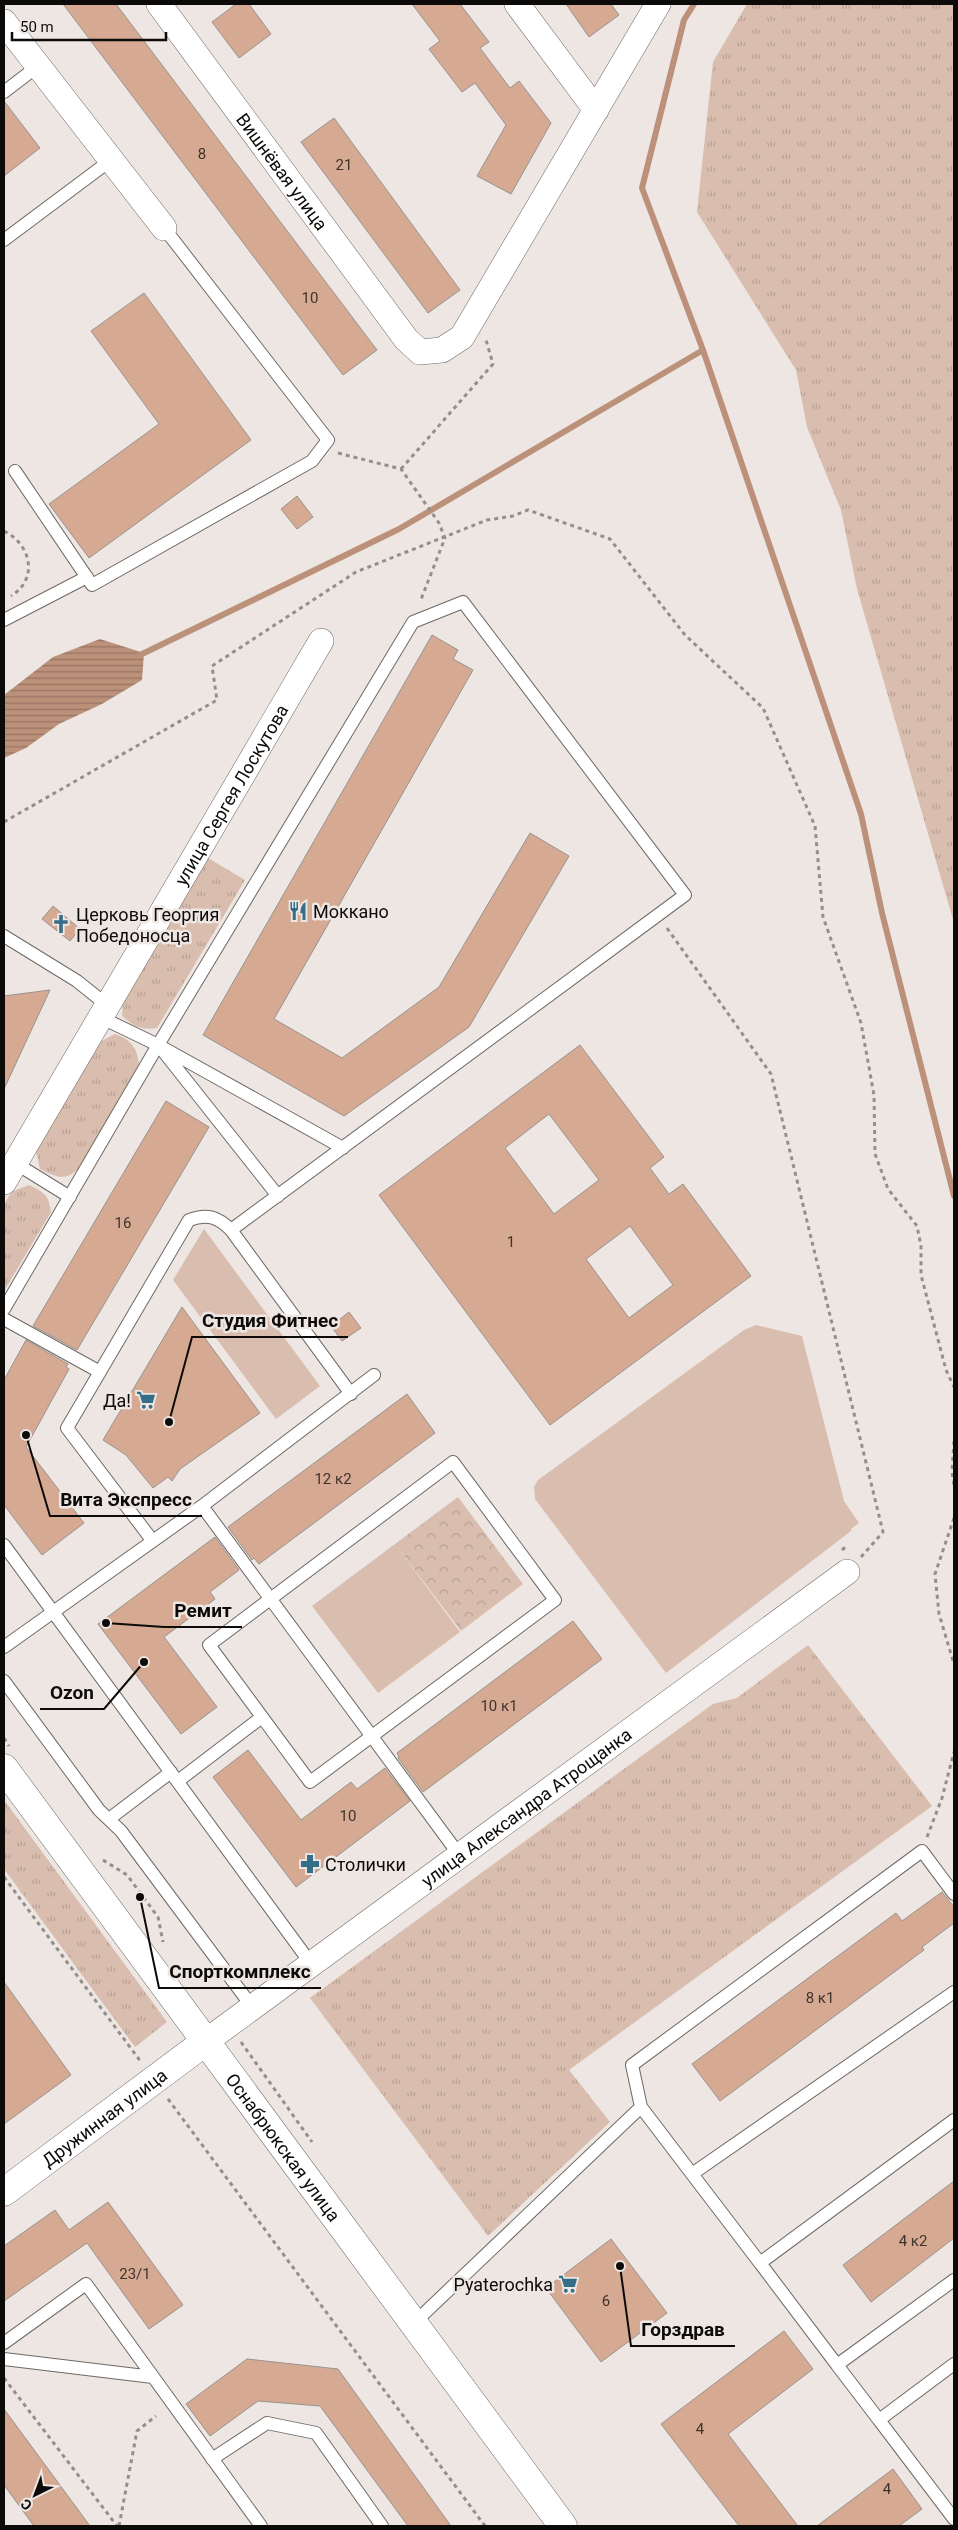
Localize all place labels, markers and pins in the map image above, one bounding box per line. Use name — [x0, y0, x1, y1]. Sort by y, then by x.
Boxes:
restaurant icon: Моккано — [287, 900, 309, 922]
place label: Моккано — [313, 901, 389, 922]
place label: Церковь Георгия Победоносца — [76, 904, 219, 946]
church icon: Церковь Георгия Победоносца — [50, 913, 72, 935]
callout: Студия Фитнес — [192, 1303, 348, 1337]
supermarket icon: Да! — [135, 1389, 157, 1411]
place label: Да! — [103, 1390, 131, 1411]
callout: Вита Экспресс — [50, 1482, 202, 1516]
callout: Ремит — [164, 1593, 242, 1627]
callout: Ozon — [40, 1675, 104, 1709]
pharmacy icon: Столички — [299, 1853, 321, 1875]
place label: Столички — [325, 1854, 406, 1875]
callout: Спорткомплекс — [159, 1954, 321, 1988]
supermarket icon: Pyaterochka — [557, 2273, 579, 2295]
place label: Pyaterochka — [453, 2274, 553, 2295]
callout: Горздрав — [631, 2312, 735, 2346]

